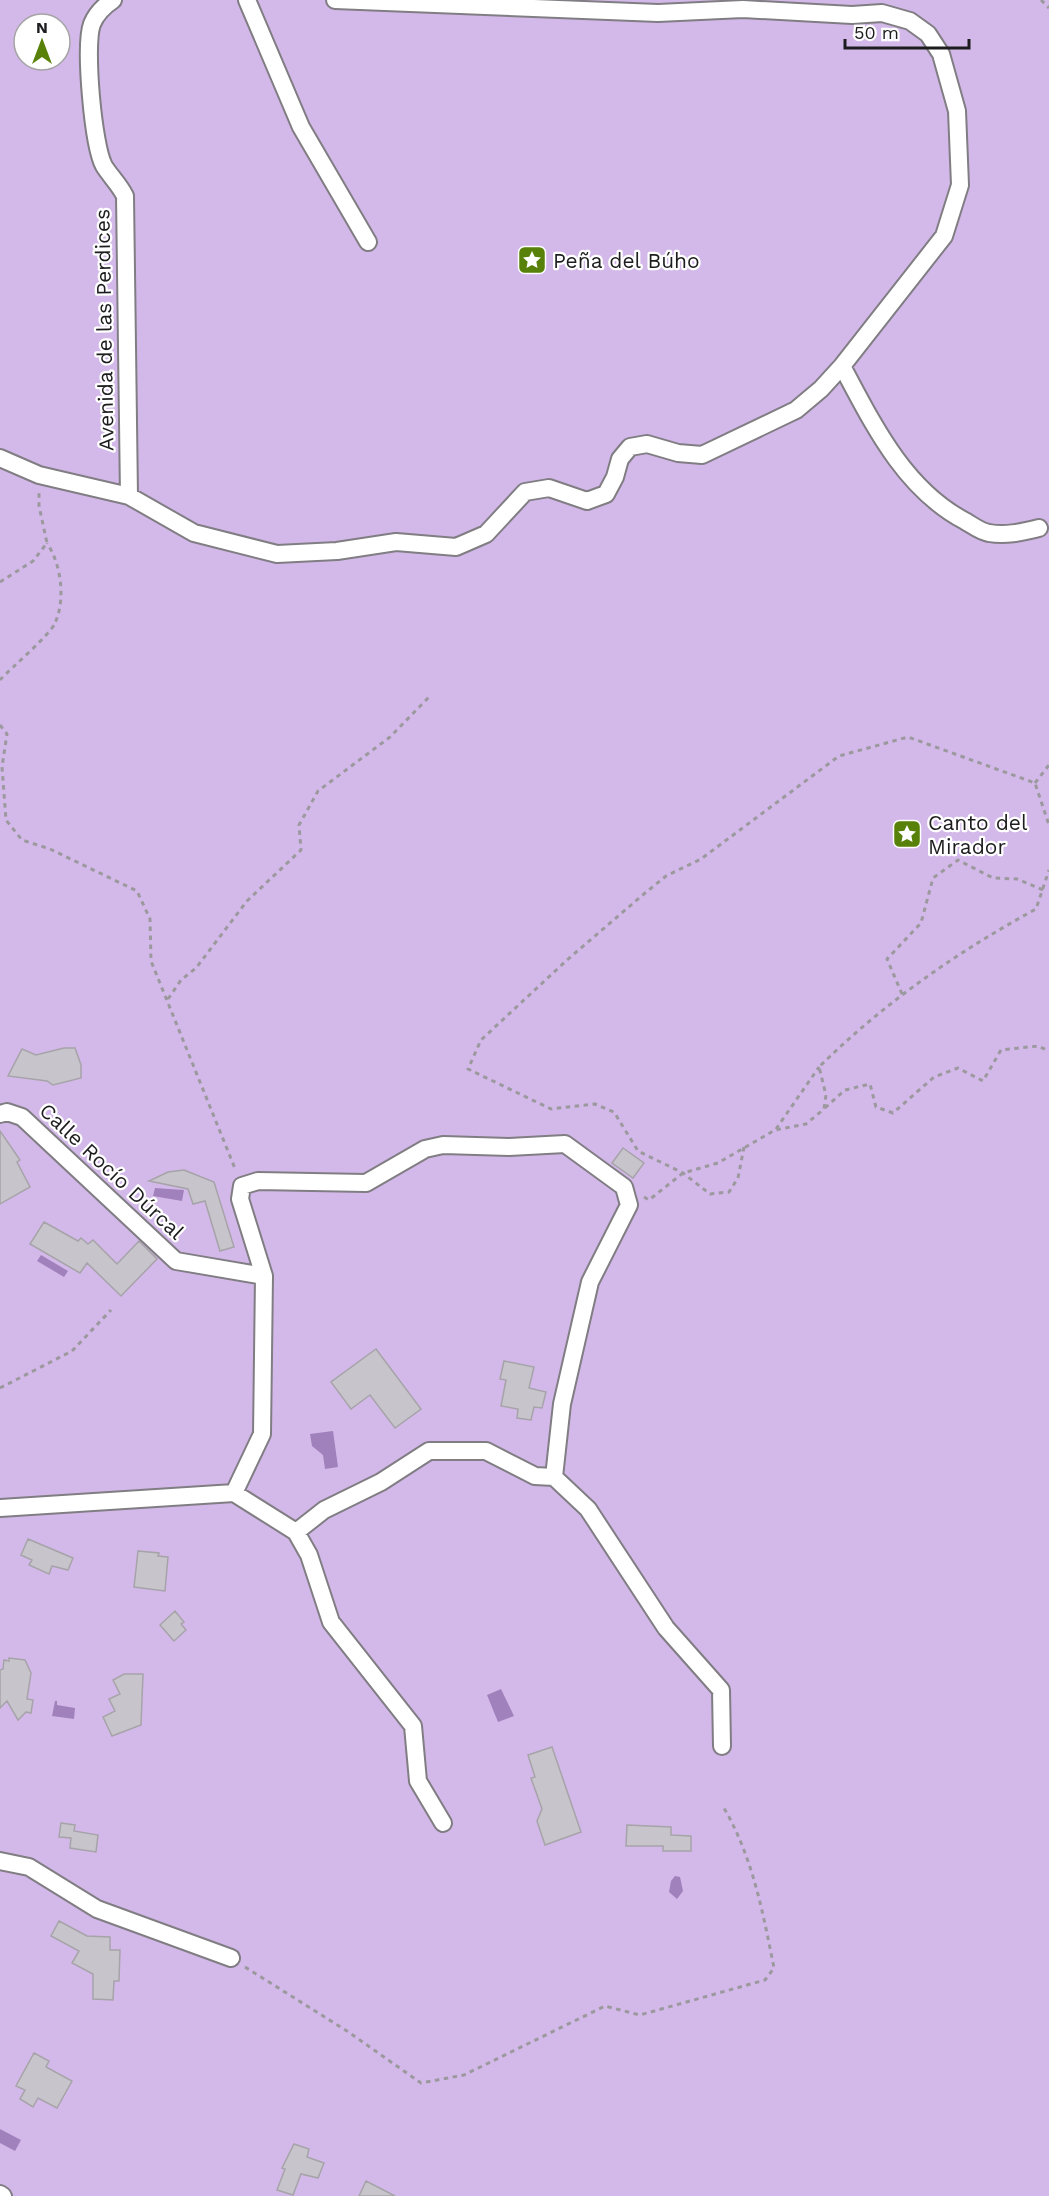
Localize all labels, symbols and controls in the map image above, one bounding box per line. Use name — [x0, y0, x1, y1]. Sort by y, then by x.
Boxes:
north arrow — [12, 12, 72, 72]
scale bar — [845, 12, 970, 50]
text: N — [36, 18, 48, 37]
text: 50 m — [854, 22, 899, 43]
street label: Avenida de las Perdices — [89, 209, 119, 451]
place icon: Peña del Búho — [516, 244, 548, 276]
place label: Peña del Búho — [553, 248, 700, 273]
place label: Canto del Mirador — [928, 810, 1028, 859]
place icon: Canto del Mirador — [891, 818, 923, 850]
street label: Calle Rocío Dúrcal — [35, 1098, 190, 1245]

